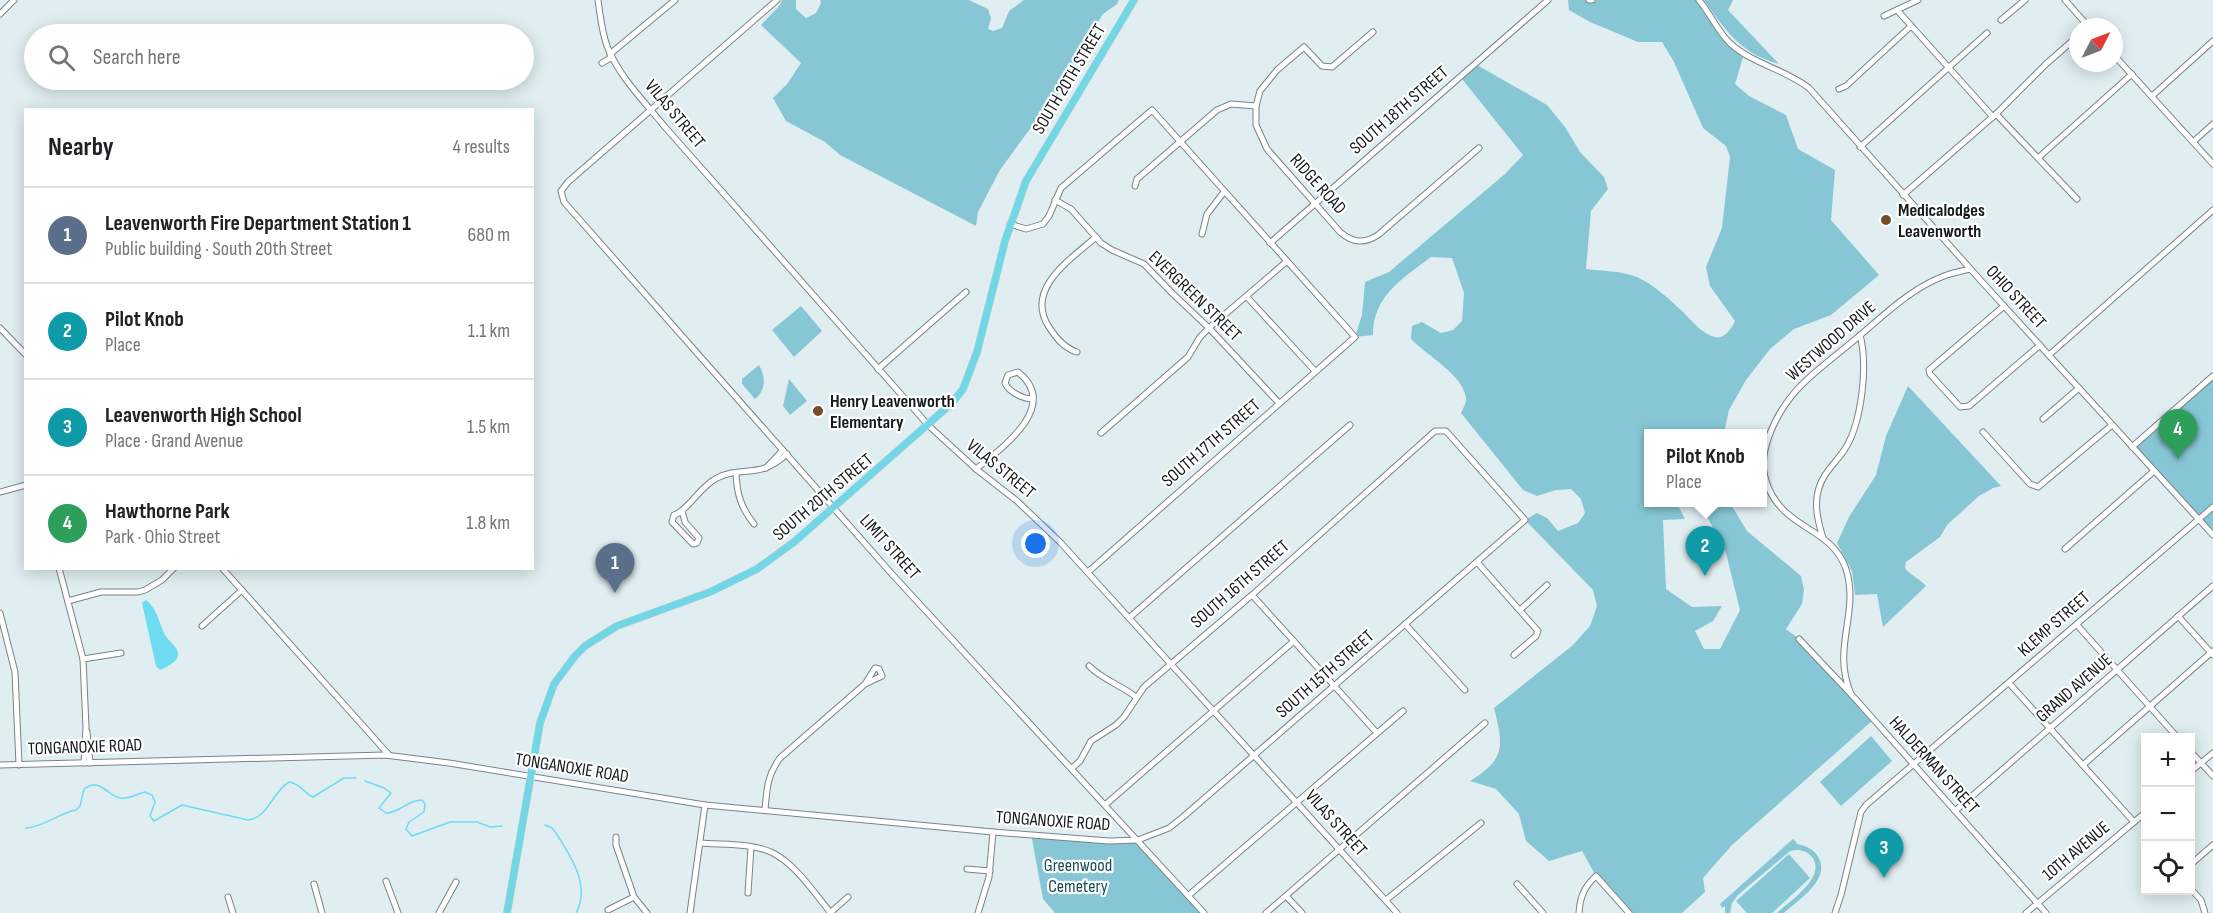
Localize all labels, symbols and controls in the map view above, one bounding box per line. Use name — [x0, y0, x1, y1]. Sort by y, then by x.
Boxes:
north arrow — [2069, 18, 2123, 72]
street label: SOUTH 20TH STREET — [1028, 20, 1110, 138]
search box — [24, 24, 534, 90]
icon: search — [45, 41, 78, 74]
text: Search here — [93, 44, 180, 71]
street label: SOUTH 18TH STREET — [1345, 62, 1453, 158]
street label: VILAS STREET — [641, 76, 709, 152]
text: Nearby — [48, 132, 114, 163]
text: 4 results — [453, 135, 510, 159]
street label: RIDGE ROAD — [1286, 150, 1350, 218]
place label: Medicalodges Leavenworth — [1898, 200, 1985, 242]
text: Leavenworth Fire Department Station 1 — [105, 210, 411, 237]
marker: Medicalodges Leavenworth — [1879, 213, 1893, 227]
text: 1 — [64, 223, 71, 247]
text: 680 m — [468, 223, 510, 247]
text: Public building · South 20th Street — [105, 237, 332, 261]
street label: EVERGREEN STREET — [1144, 247, 1246, 345]
street label: OHIO STREET — [1981, 261, 2051, 333]
street label: WESTWOOD DRIVE — [1782, 296, 1880, 386]
text: Pilot Knob — [105, 306, 184, 333]
text: 2 — [63, 319, 72, 343]
text: 1.1 km — [468, 319, 510, 343]
text: Place — [105, 333, 141, 357]
place label: Henry Leavenworth Elementary — [830, 391, 955, 433]
street label: SOUTH 17TH STREET — [1158, 395, 1264, 491]
text: Leavenworth High School — [105, 402, 302, 429]
marker: Henry Leavenworth Elementary — [811, 404, 825, 418]
pin: 4 — [2158, 410, 2198, 459]
text: 3 — [63, 415, 72, 439]
text: 1.5 km — [467, 415, 510, 439]
text: Place · Grand Avenue — [105, 429, 243, 453]
popup — [1644, 429, 1767, 507]
street label: VILAS STREET — [962, 435, 1040, 503]
text: Pilot Knob — [1666, 443, 1745, 470]
street label: SOUTH 20TH STREET — [769, 449, 877, 545]
text: Place — [1666, 470, 1702, 494]
text: Hawthorne Park — [105, 498, 230, 525]
street label: LIMIT STREET — [855, 510, 925, 584]
text: 4 — [63, 511, 72, 535]
text: 1.8 km — [466, 511, 510, 535]
text: Park · Ohio Street — [105, 525, 220, 549]
pin: 2 — [1686, 526, 1724, 576]
your location — [1021, 529, 1050, 558]
street label: SOUTH 16TH STREET — [1187, 536, 1293, 632]
pin: 1 — [596, 544, 634, 593]
street label: KLEMP STREET — [2014, 587, 2094, 661]
street label: SOUTH 15TH STREET — [1272, 626, 1378, 722]
street label: GRAND AVENUE — [2032, 649, 2116, 727]
street label: HALDERMAN STREET — [1885, 712, 1983, 818]
map controls — [2141, 733, 2195, 895]
button: + — [2141, 733, 2195, 787]
street label: TONGANOXIE ROAD — [27, 735, 143, 759]
street label: TONGANOXIE ROAD — [514, 749, 630, 787]
street label: VILAS STREET — [1301, 785, 1371, 861]
button: − — [2141, 787, 2195, 841]
street label: TONGANOXIE ROAD — [995, 807, 1111, 835]
street label: 10TH AVENUE — [2038, 817, 2114, 885]
pin: 3 — [1864, 828, 1904, 878]
button: locate — [2141, 841, 2195, 895]
park label: Greenwood Cemetery — [1044, 855, 1112, 897]

